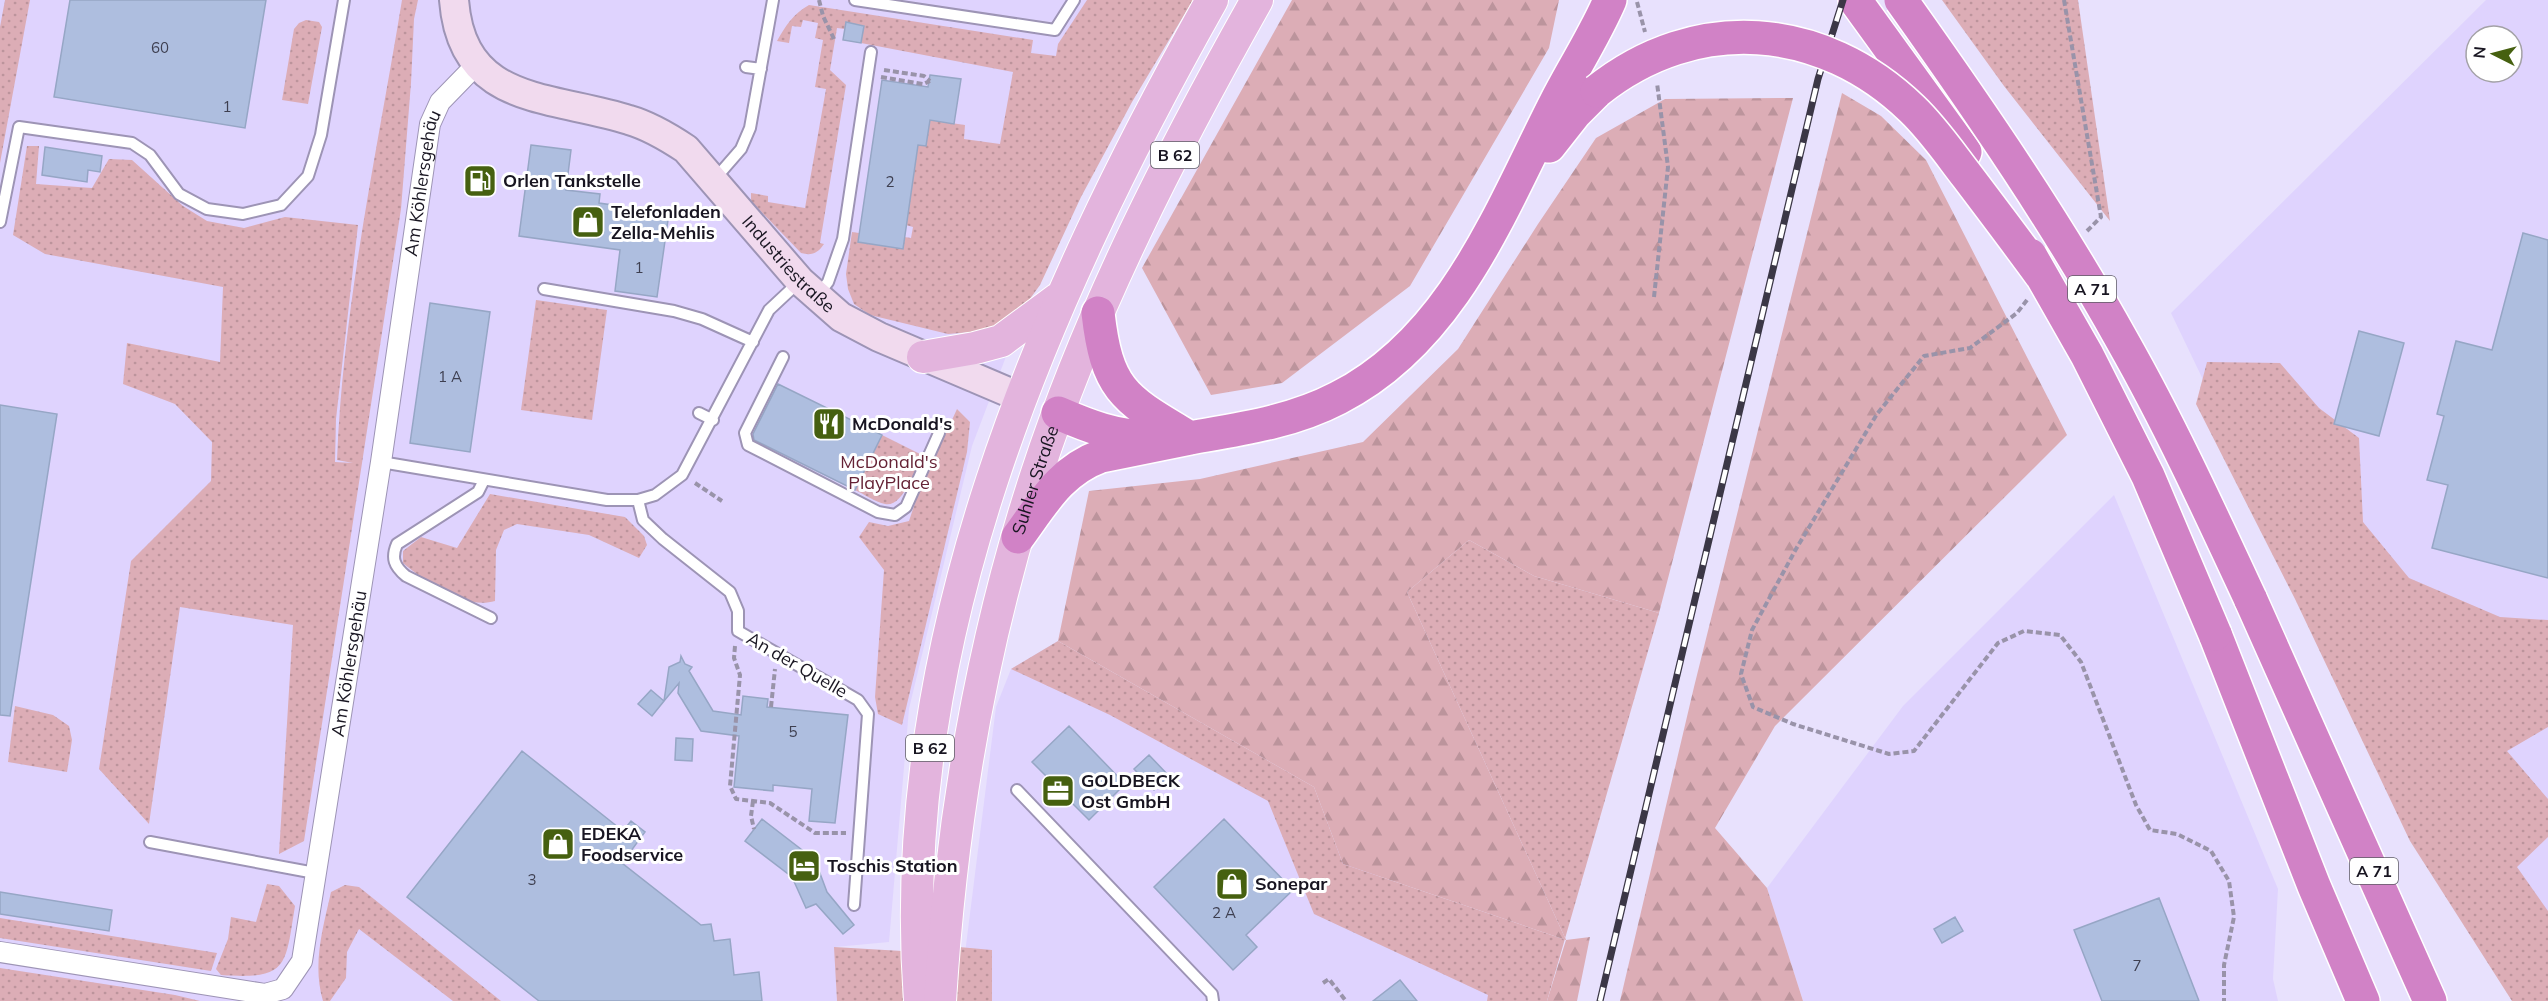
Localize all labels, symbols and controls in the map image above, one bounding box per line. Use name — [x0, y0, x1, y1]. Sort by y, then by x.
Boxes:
north arrow — [2464, 24, 2524, 84]
house number: 60 — [151, 38, 169, 57]
text: N — [2469, 45, 2490, 59]
house number: 1 — [222, 97, 232, 116]
street label: Am Köhlersgehäu — [399, 106, 446, 258]
road number: B 62 — [1151, 142, 1199, 168]
fuel station icon: Orlen Tankstelle — [462, 163, 498, 199]
place label: Orlen Tankstelle — [503, 169, 641, 192]
house number: 2 — [885, 172, 895, 191]
place label: Telefonladen Zella-Mehlis — [611, 200, 721, 244]
shop icon: Telefonladen Zella-Mehlis — [570, 204, 606, 240]
street label: Industriestraße — [737, 210, 840, 317]
house number: 1 — [634, 258, 644, 277]
road number: A 71 — [2068, 276, 2116, 302]
house number: 1 A — [438, 367, 462, 386]
restaurant icon: McDonald's — [811, 406, 847, 442]
place label: McDonald's — [852, 412, 952, 435]
street label: Suhler Straße — [1007, 422, 1063, 537]
park label: McDonald's PlayPlace — [840, 450, 938, 494]
street label: Am Köhlersgehäu — [326, 589, 372, 738]
street label: An der Quelle — [743, 626, 852, 703]
house number: 5 — [788, 722, 798, 741]
road number: B 62 — [906, 735, 954, 761]
place label: GOLDBECK Ost GmbH — [1081, 769, 1181, 813]
office icon: GOLDBECK Ost GmbH — [1040, 773, 1076, 809]
place label: EDEKA Foodservice — [581, 822, 683, 866]
shop icon: EDEKA Foodservice — [540, 826, 576, 862]
hotel icon: Toschis Station — [786, 848, 822, 884]
place label: Toschis Station — [827, 854, 958, 877]
road number: A 71 — [2350, 858, 2398, 884]
shop icon: Sonepar — [1214, 866, 1250, 902]
house number: 3 — [527, 870, 537, 889]
place label: Sonepar — [1255, 872, 1328, 895]
house number: 2 A — [1212, 903, 1236, 922]
house number: 7 — [2132, 956, 2142, 975]

